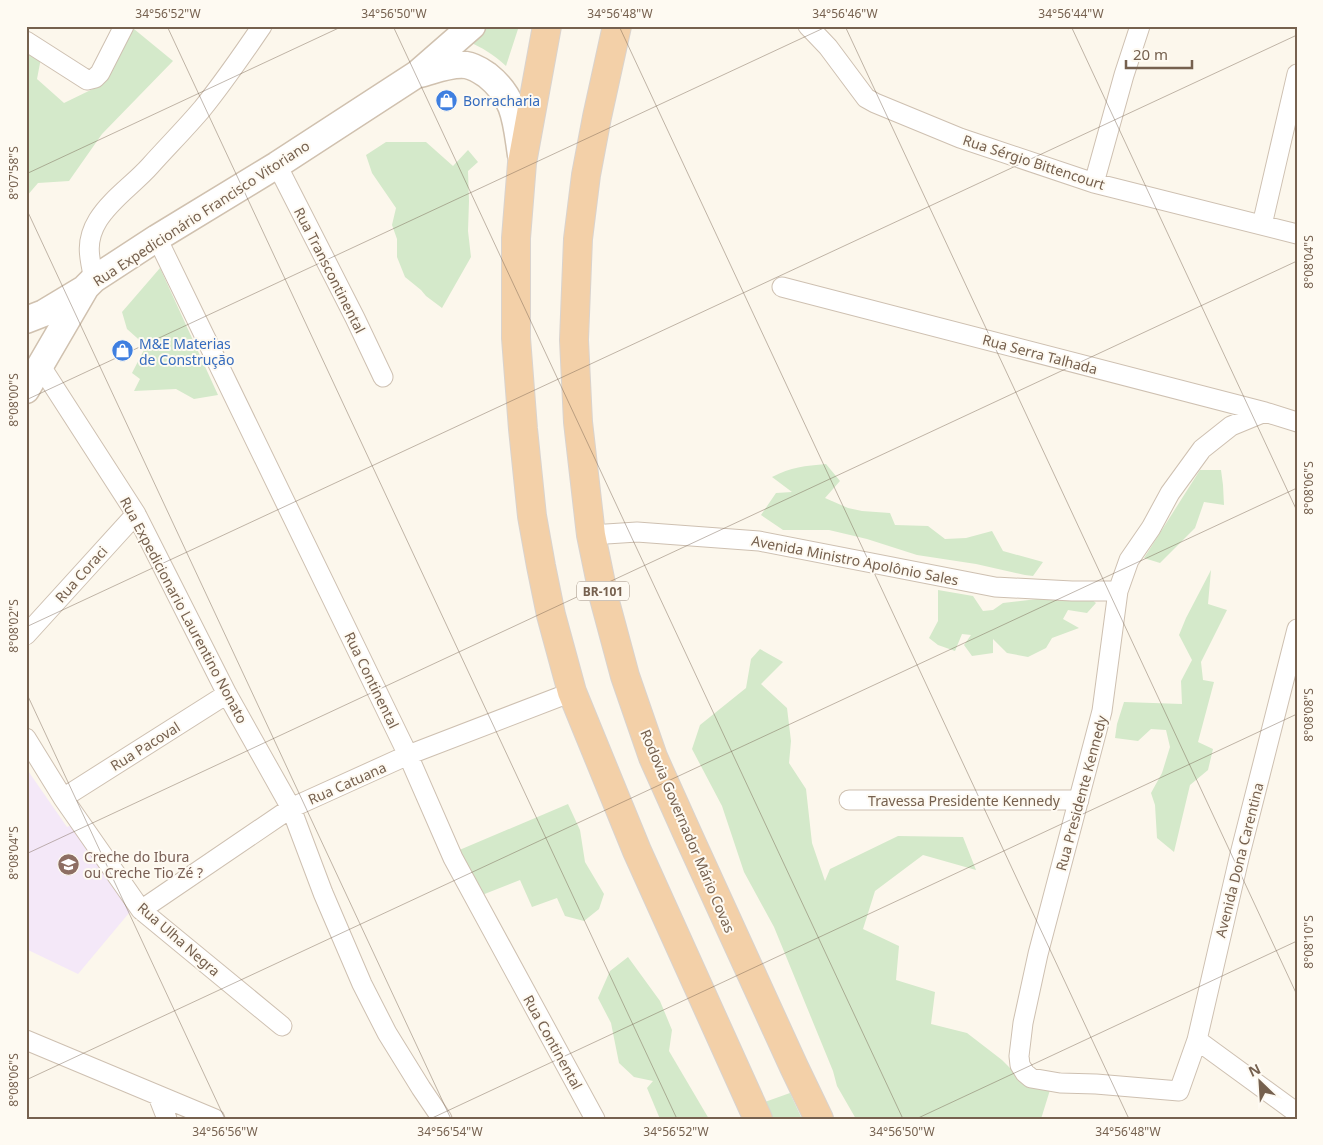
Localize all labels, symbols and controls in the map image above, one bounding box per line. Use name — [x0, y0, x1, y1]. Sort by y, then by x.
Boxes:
text: 34°56'52"W — [135, 5, 201, 22]
text: 34°56'50"W — [361, 5, 427, 22]
text: 34°56'48"W — [587, 5, 653, 22]
text: 34°56'46"W — [812, 5, 878, 22]
text: 34°56'44"W — [1038, 5, 1104, 22]
scale bar — [1126, 38, 1192, 70]
text: 20 m — [1133, 44, 1168, 64]
shop icon: Borracharia — [435, 88, 459, 112]
place label: Borracharia — [463, 91, 540, 110]
street label: Rua Sérgio Bittencourt — [960, 130, 1108, 194]
street label: Rua Expedicionário Francisco Vitoriano — [89, 136, 313, 290]
text: 8°07'58"S — [5, 146, 22, 200]
street label: Rua Transcontinental — [290, 204, 370, 336]
text: 8°08'04"S — [1300, 235, 1317, 289]
street label: Rua Serra Talhada — [980, 330, 1100, 378]
place label: M&E Materias de Construção — [139, 334, 234, 369]
shop icon: M&E Materias de Construção — [111, 339, 135, 363]
text: 8°08'00"S — [5, 373, 22, 427]
text: 8°08'06"S — [1300, 461, 1317, 515]
street label: Rua Expedicionario Laurentino Nonato — [116, 493, 252, 727]
street label: Avenida Ministro Apolônio Sales — [750, 531, 960, 589]
street label: Rua Coraci — [51, 542, 111, 606]
road number: BR-101 — [577, 582, 629, 600]
text: 8°08'02"S — [5, 599, 22, 653]
street label: Rua Continental — [340, 629, 404, 731]
text: 8°08'08"S — [1300, 688, 1317, 742]
street label: Rua Presidente Kennedy — [1051, 712, 1111, 873]
street label: Rua Pacoval — [107, 717, 183, 775]
street label: Rodovia Governador Mário Covas — [636, 726, 740, 936]
street label: Rua Catuana — [305, 757, 389, 809]
street label: Avenida Dona Carentina — [1211, 781, 1267, 939]
street label: Travessa Presidente Kennedy — [868, 791, 1061, 810]
text: 8°08'04"S — [5, 826, 22, 880]
place label: Creche do Ibura ou Creche Tio Zé ? — [84, 847, 203, 882]
school or university icon: Creche do Ibura ou Creche Tio Zé ? — [56, 852, 80, 876]
street label: Rua Ulha Negra — [134, 898, 224, 980]
text: 8°08'10"S — [1300, 915, 1317, 969]
street label: Rua Continental — [519, 991, 587, 1093]
text: 8°08'06"S — [5, 1053, 22, 1107]
north arrow — [1236, 1058, 1286, 1108]
text: N — [1245, 1059, 1263, 1081]
text: 34°56'56"W — [192, 1123, 258, 1140]
text: 34°56'54"W — [417, 1123, 483, 1140]
text: 34°56'52"W — [643, 1123, 709, 1140]
text: 34°56'50"W — [869, 1123, 935, 1140]
text: 34°56'48"W — [1095, 1123, 1161, 1140]

